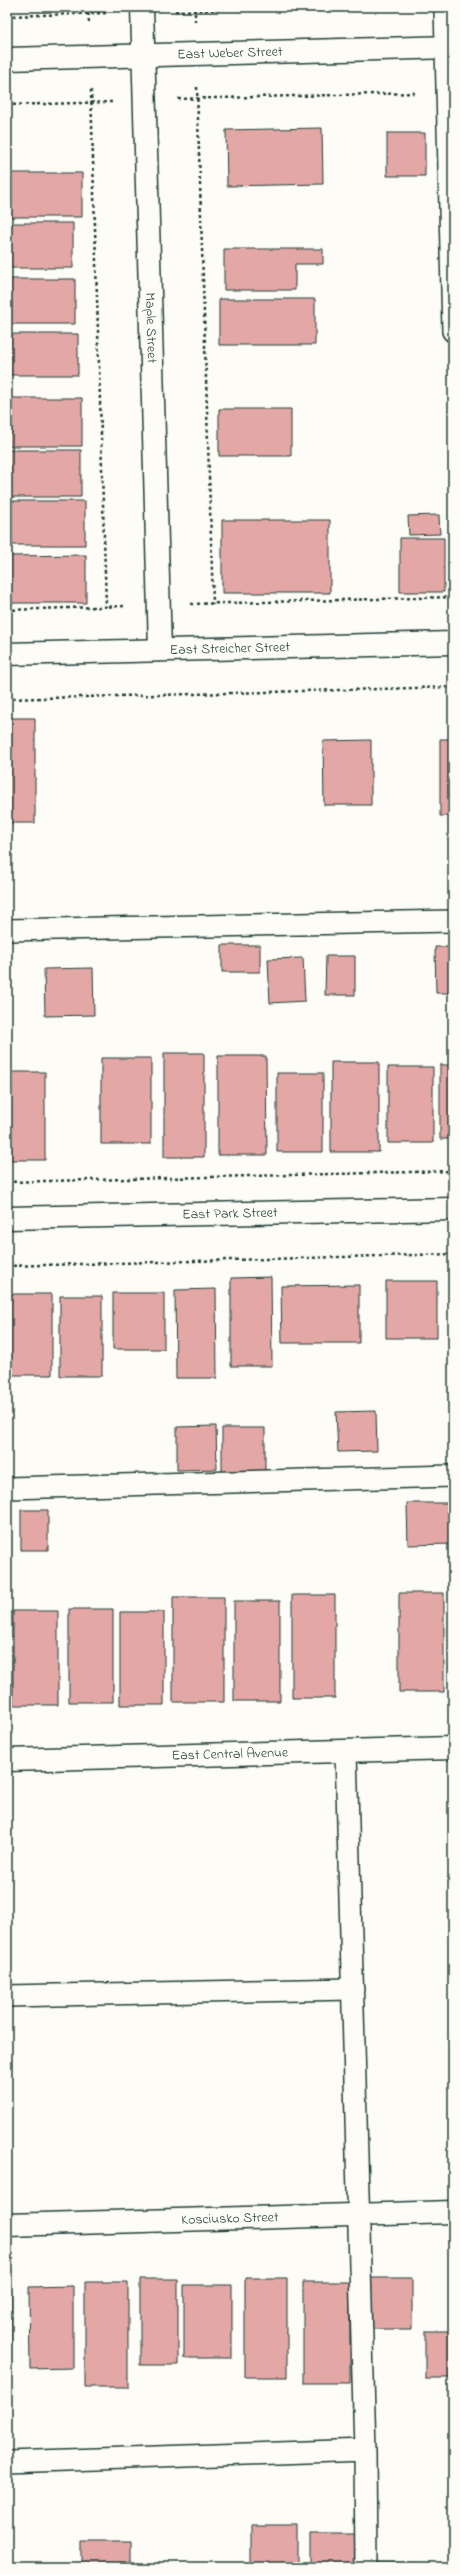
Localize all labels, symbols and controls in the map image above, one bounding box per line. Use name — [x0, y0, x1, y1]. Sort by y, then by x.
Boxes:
street label: East Weber Street — [177, 41, 283, 65]
street label: Maple Street — [139, 292, 162, 364]
street label: East Streicher Street — [169, 637, 291, 660]
street label: East Park Street — [182, 1202, 278, 1225]
street label: East Central Avenue — [171, 1742, 289, 1766]
street label: Kosciusko Street — [181, 2207, 279, 2230]

